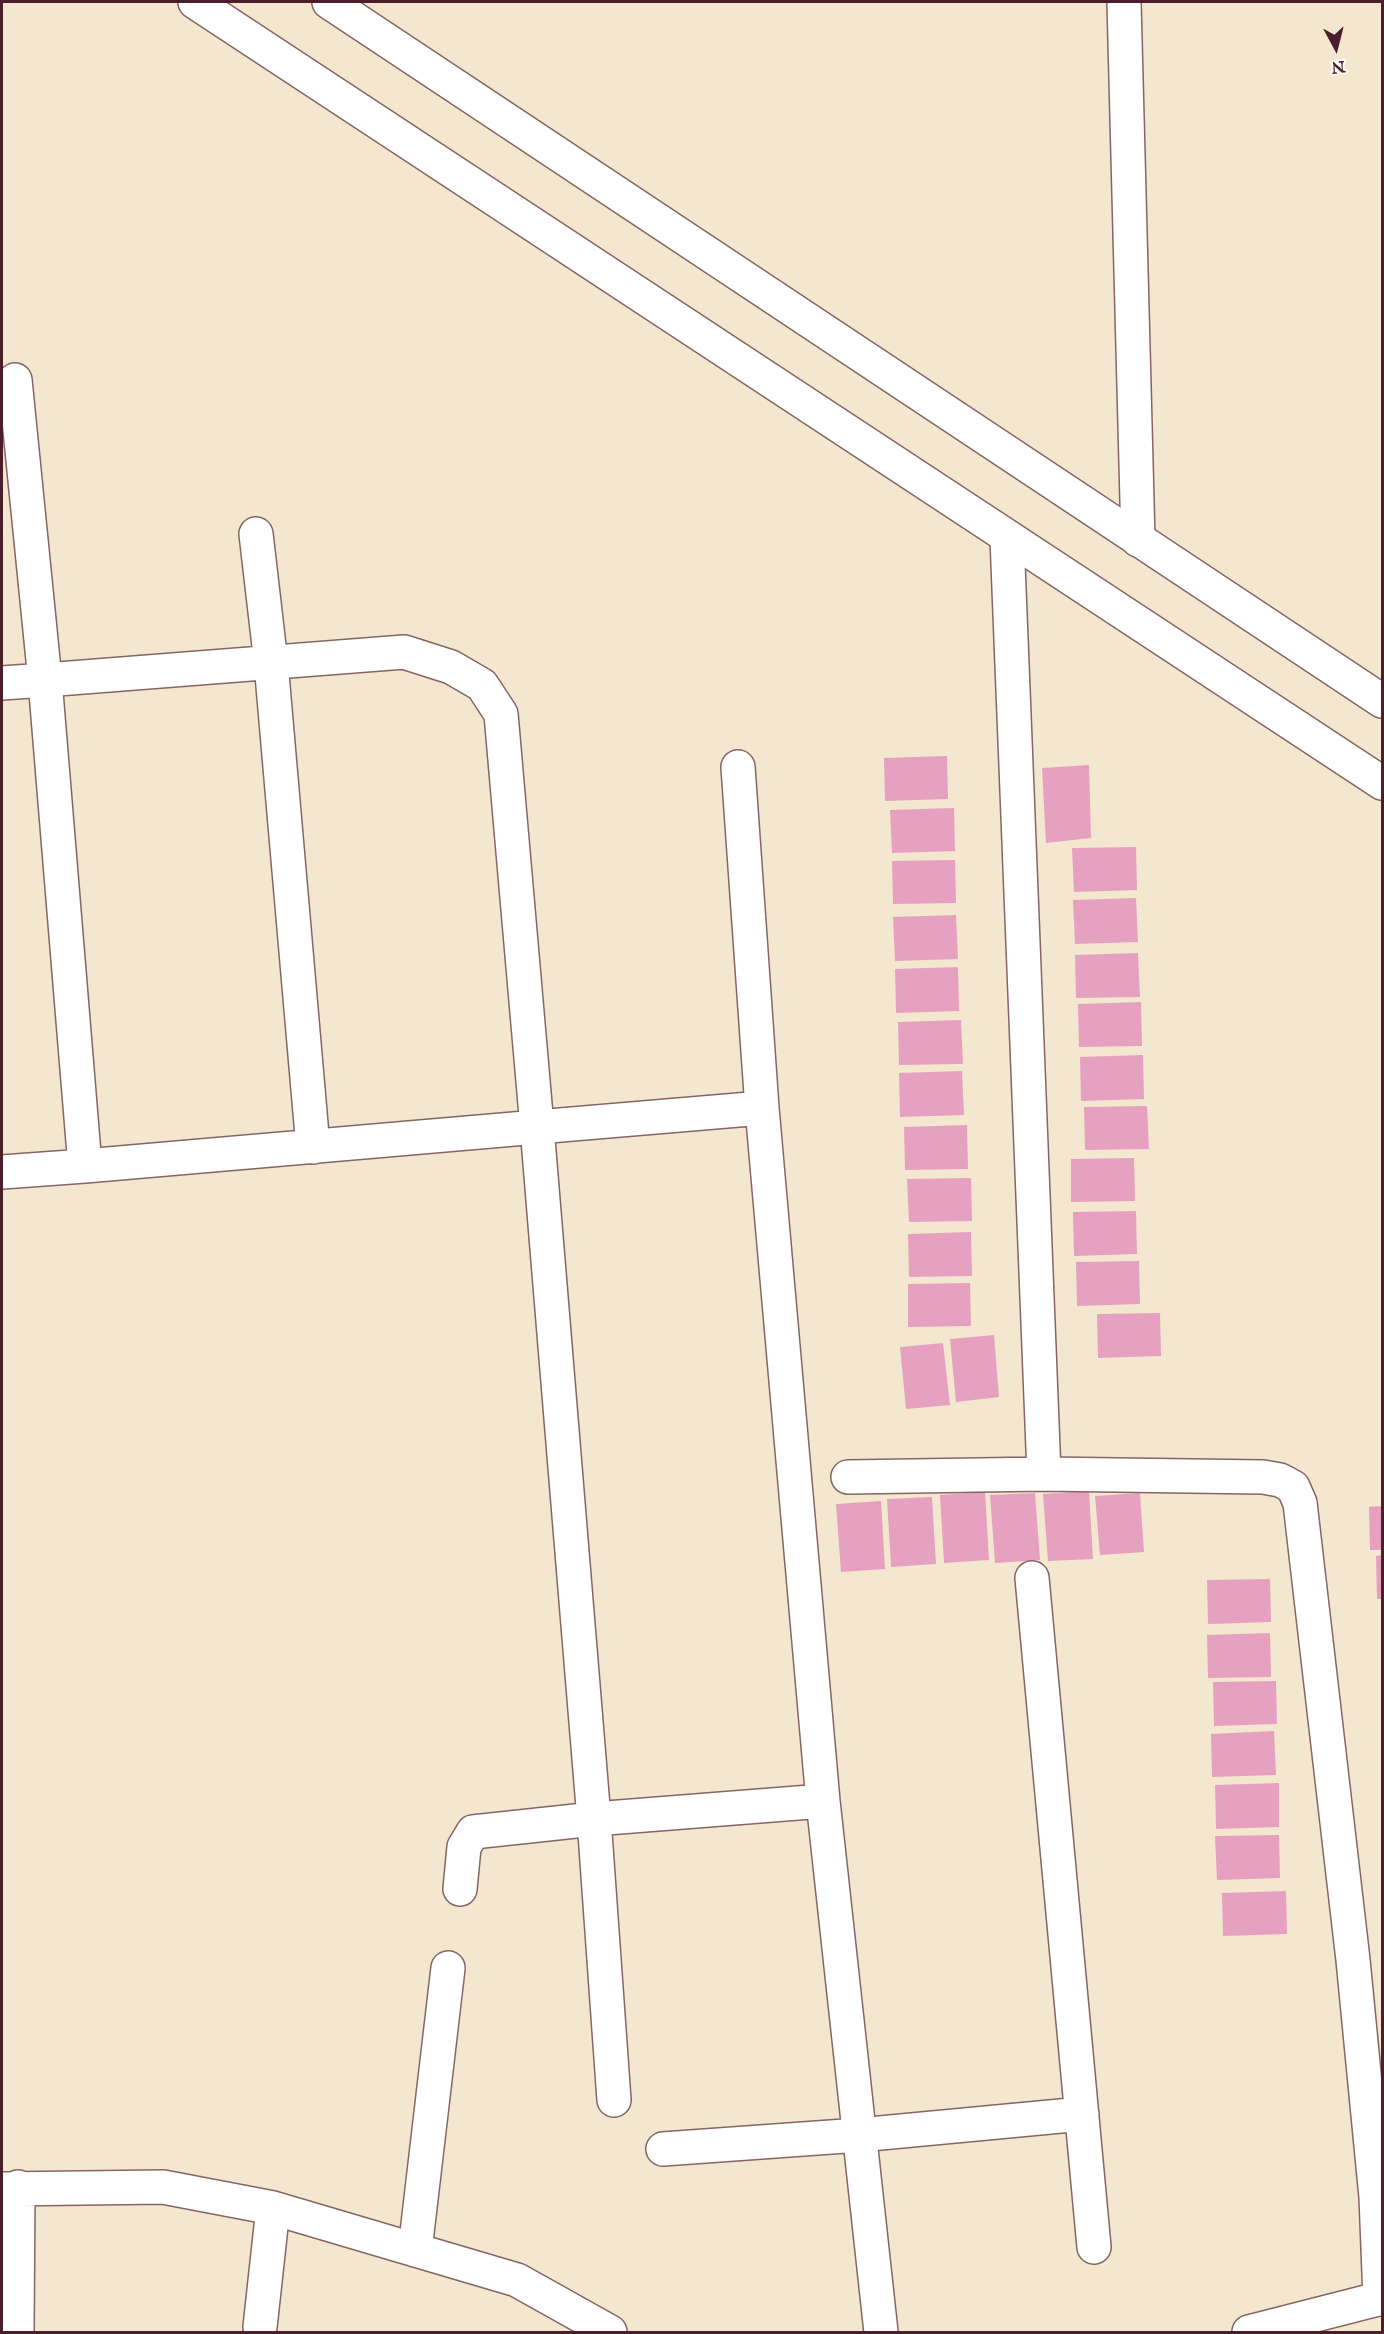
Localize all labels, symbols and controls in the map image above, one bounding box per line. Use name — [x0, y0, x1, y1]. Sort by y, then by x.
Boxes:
north arrow — [1306, 18, 1366, 78]
text: N — [1330, 55, 1346, 77]

